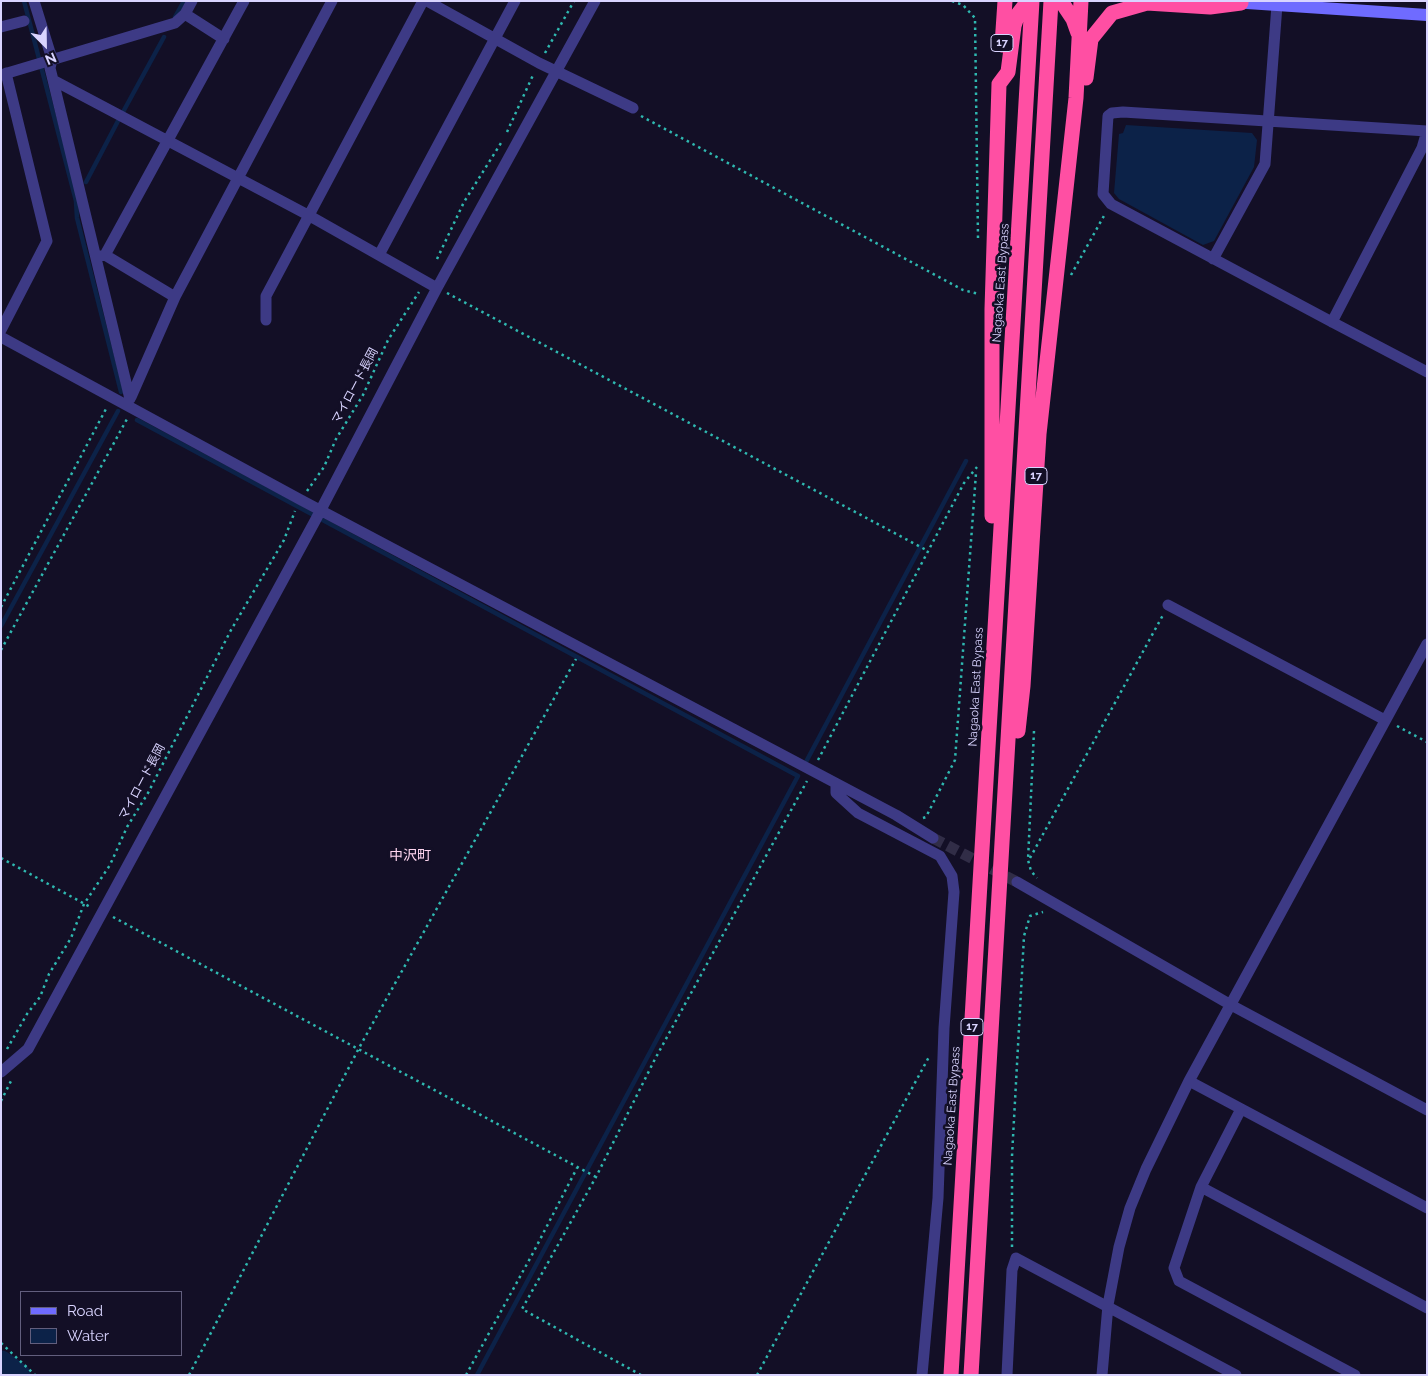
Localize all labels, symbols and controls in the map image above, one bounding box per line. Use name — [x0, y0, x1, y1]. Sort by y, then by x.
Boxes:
north arrow — [20, 20, 70, 70]
road number: 17 — [991, 34, 1013, 52]
text: N — [43, 49, 59, 68]
street label: Nagaoka East Bypass — [990, 223, 1012, 343]
street label: マイロード長岡 — [329, 346, 381, 426]
road number: 17 — [1025, 468, 1047, 484]
street label: Nagaoka East Bypass — [966, 627, 986, 747]
street label: マイロード長岡 — [116, 742, 168, 822]
district label: 中沢町 — [389, 848, 431, 864]
road number: 17 — [961, 1019, 983, 1036]
street label: Nagaoka East Bypass — [941, 1046, 963, 1166]
legend — [20, 1291, 182, 1356]
text: Road — [67, 1302, 103, 1320]
text: Water — [67, 1327, 109, 1345]

